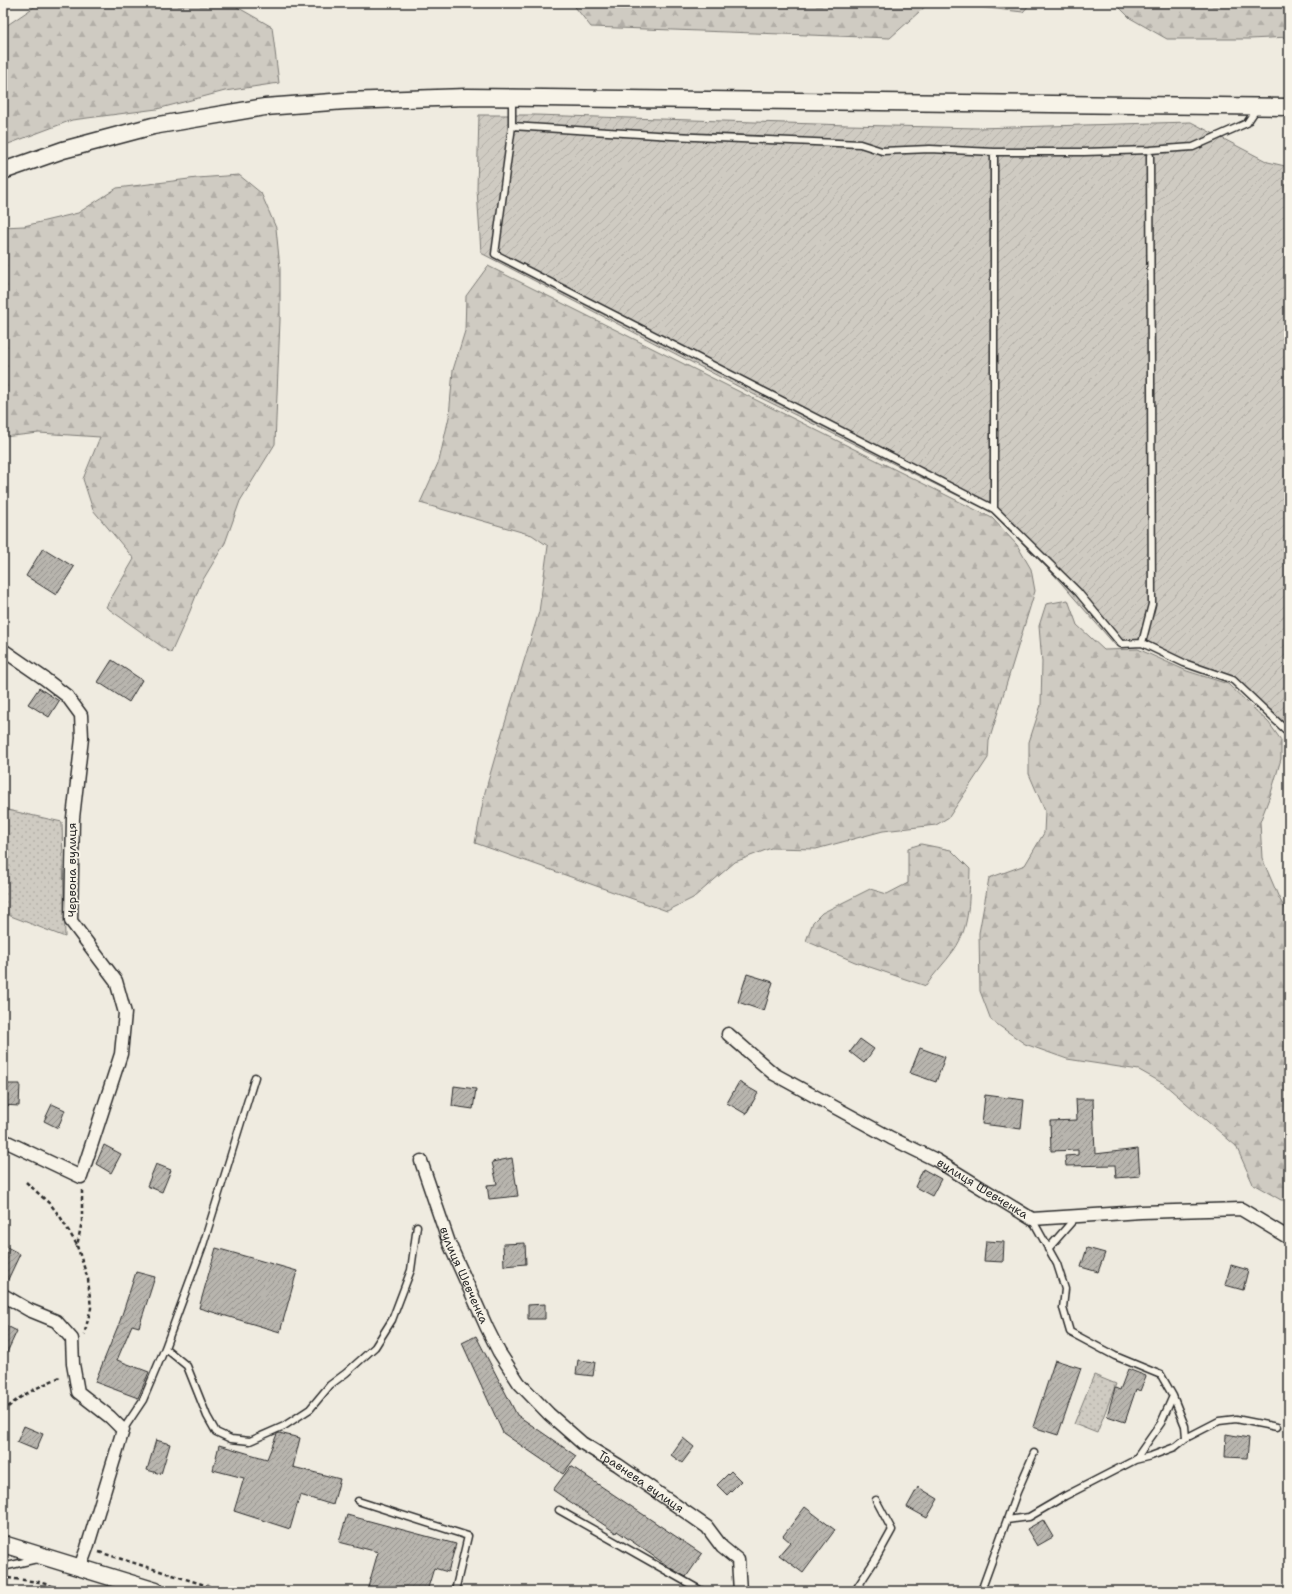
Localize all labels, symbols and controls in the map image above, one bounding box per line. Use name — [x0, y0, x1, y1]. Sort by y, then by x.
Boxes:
street label: Червона вулиця — [64, 823, 80, 917]
street label: вулиця Шевченка — [934, 1154, 1032, 1223]
street label: вулиця Шевченка — [436, 1225, 492, 1327]
street label: Травнева вулиця — [595, 1447, 687, 1516]

